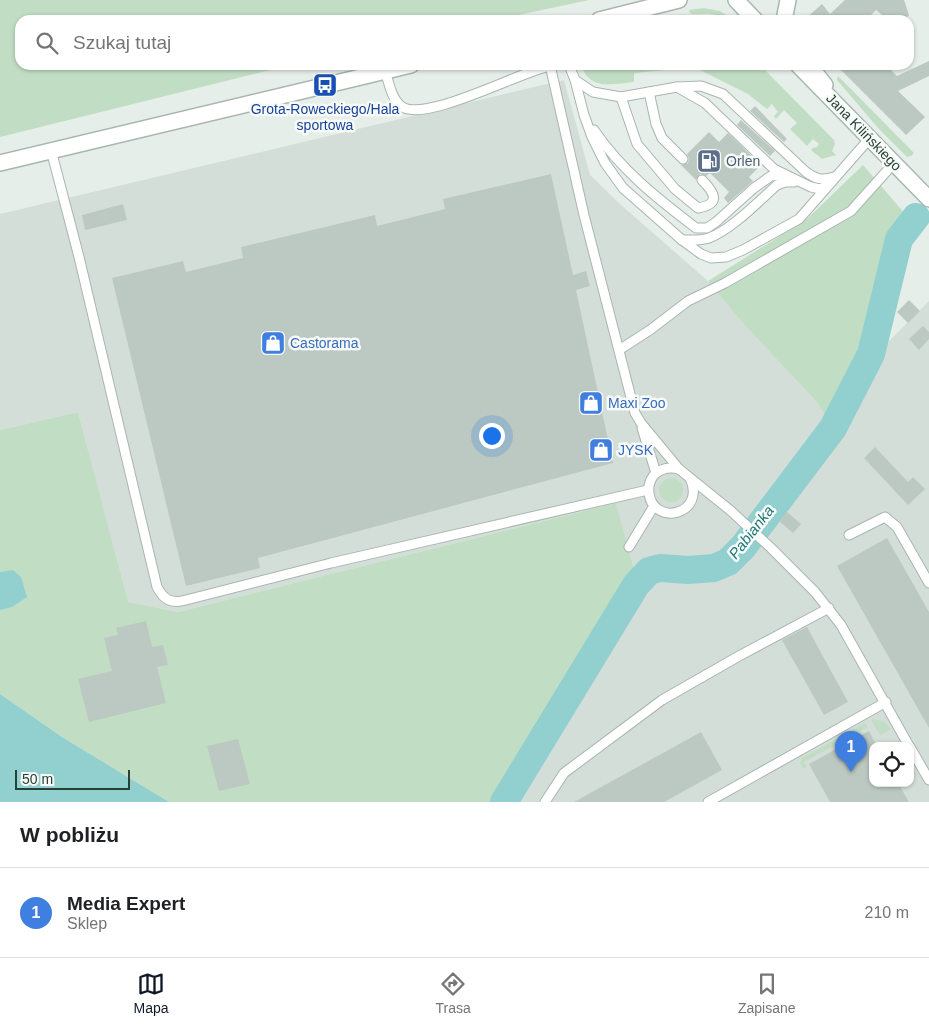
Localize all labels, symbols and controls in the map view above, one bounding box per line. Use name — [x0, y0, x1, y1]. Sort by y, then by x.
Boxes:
search box — [15, 15, 914, 70]
icon: search — [33, 29, 61, 57]
text: Szukaj tutaj — [73, 32, 171, 53]
bus stop icon: Grota-Roweckiego/Hala sportowa — [312, 72, 338, 98]
street label: Jana Kilińskiego — [823, 90, 905, 174]
place label: Grota-Roweckiego/Hala sportowa — [251, 101, 400, 133]
fuel station icon: Orlen — [696, 148, 722, 174]
place label: Orlen — [726, 153, 760, 169]
shop icon: Castorama — [260, 330, 286, 356]
place label: Castorama — [290, 335, 359, 351]
shop icon: Maxi Zoo — [578, 390, 604, 416]
place label: Maxi Zoo — [608, 395, 666, 411]
your location — [479, 423, 505, 449]
shop icon: JYSK — [588, 437, 614, 463]
place label: JYSK — [618, 442, 654, 458]
water label: Pabianka — [725, 502, 777, 562]
pin: 1 — [835, 731, 867, 772]
map controls — [869, 742, 914, 787]
button: locate — [869, 742, 914, 787]
scale bar — [15, 767, 130, 790]
text: 50 m — [22, 771, 53, 787]
text: W pobliżu — [20, 823, 119, 846]
text: Media Expert — [67, 893, 185, 914]
text: 1 — [32, 904, 40, 921]
text: 210 m — [865, 904, 909, 921]
text: Sklep — [67, 915, 107, 932]
tab: Mapa — [134, 970, 169, 1016]
tab: Trasa — [436, 970, 471, 1016]
tab: Zapisane — [738, 970, 795, 1016]

